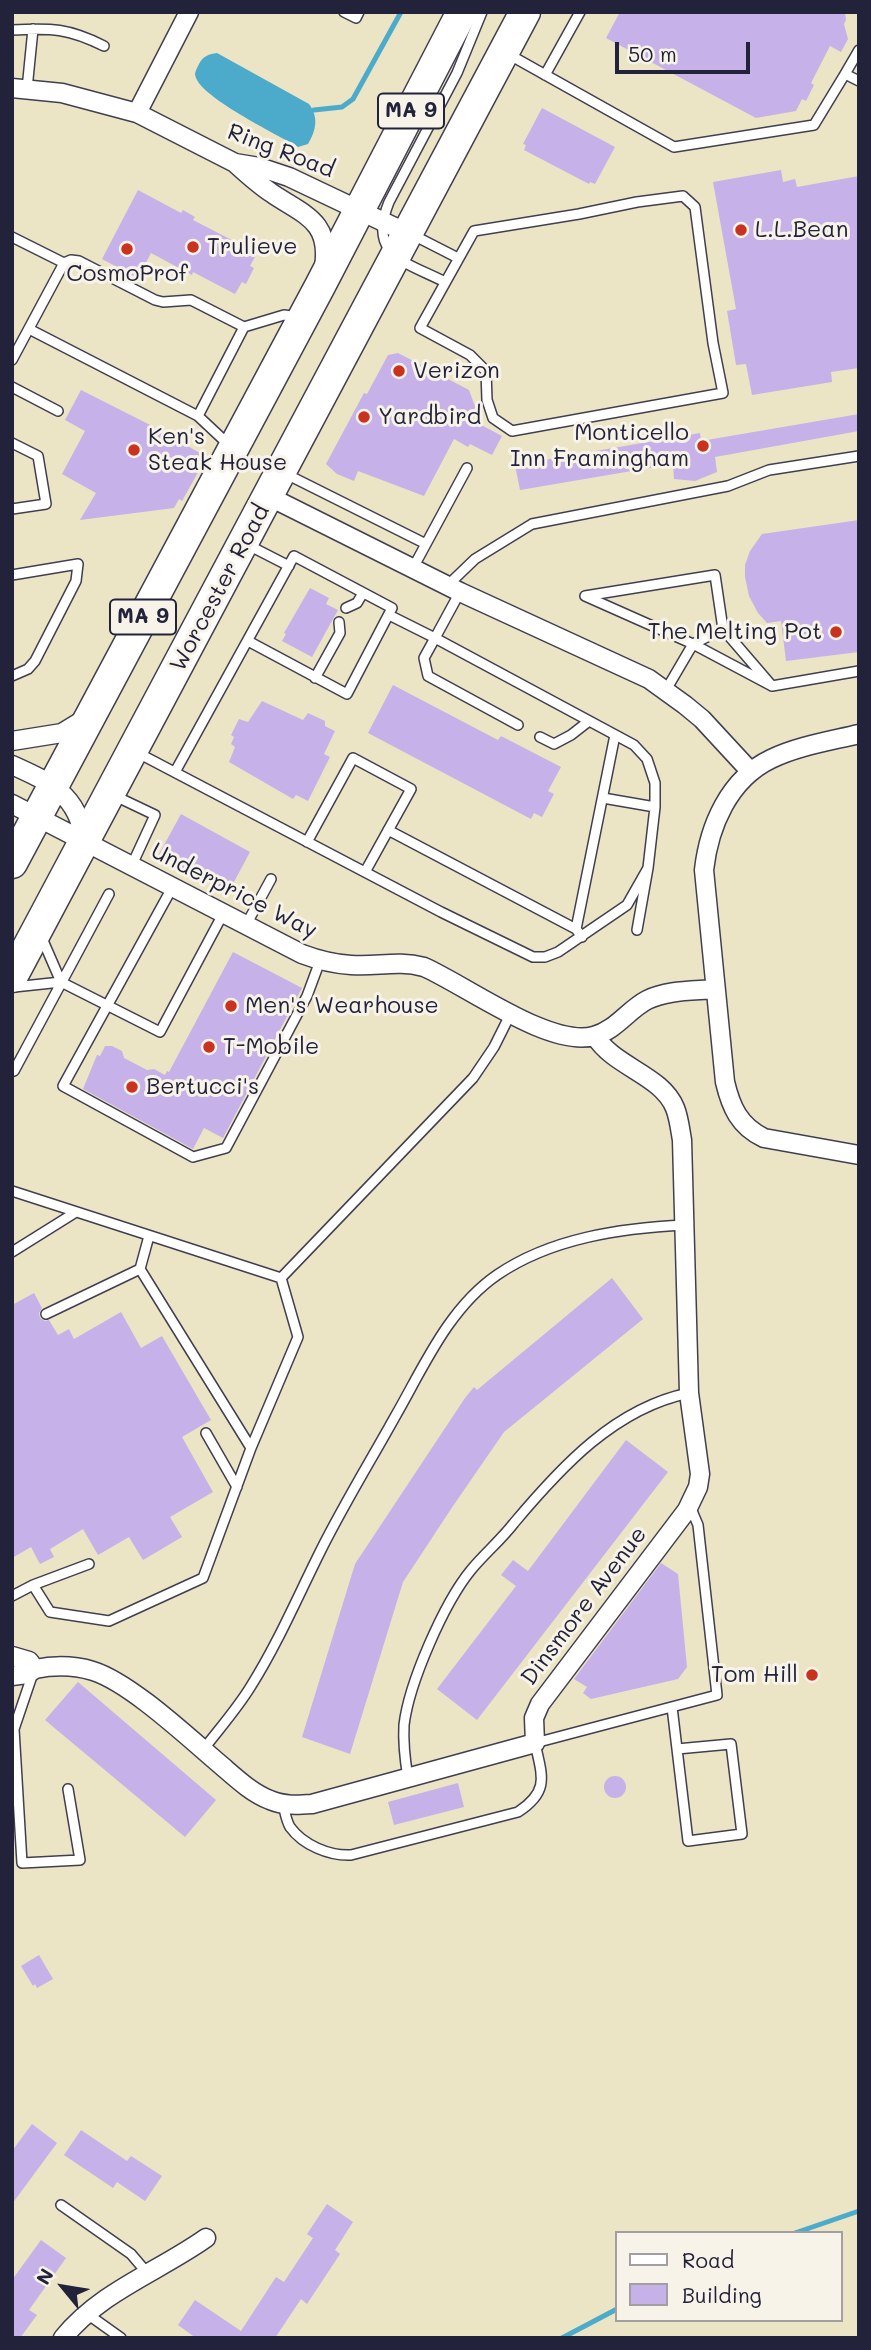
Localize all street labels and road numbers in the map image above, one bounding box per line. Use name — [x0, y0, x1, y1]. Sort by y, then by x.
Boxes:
road number: MA 9 — [378, 94, 444, 128]
street label: Ring Road — [224, 118, 338, 184]
street label: Worcester Road — [164, 500, 276, 676]
road number: MA 9 — [110, 600, 176, 634]
street label: Underprice Way — [146, 837, 322, 945]
street label: Dinsmore Avenue — [515, 1521, 653, 1691]

